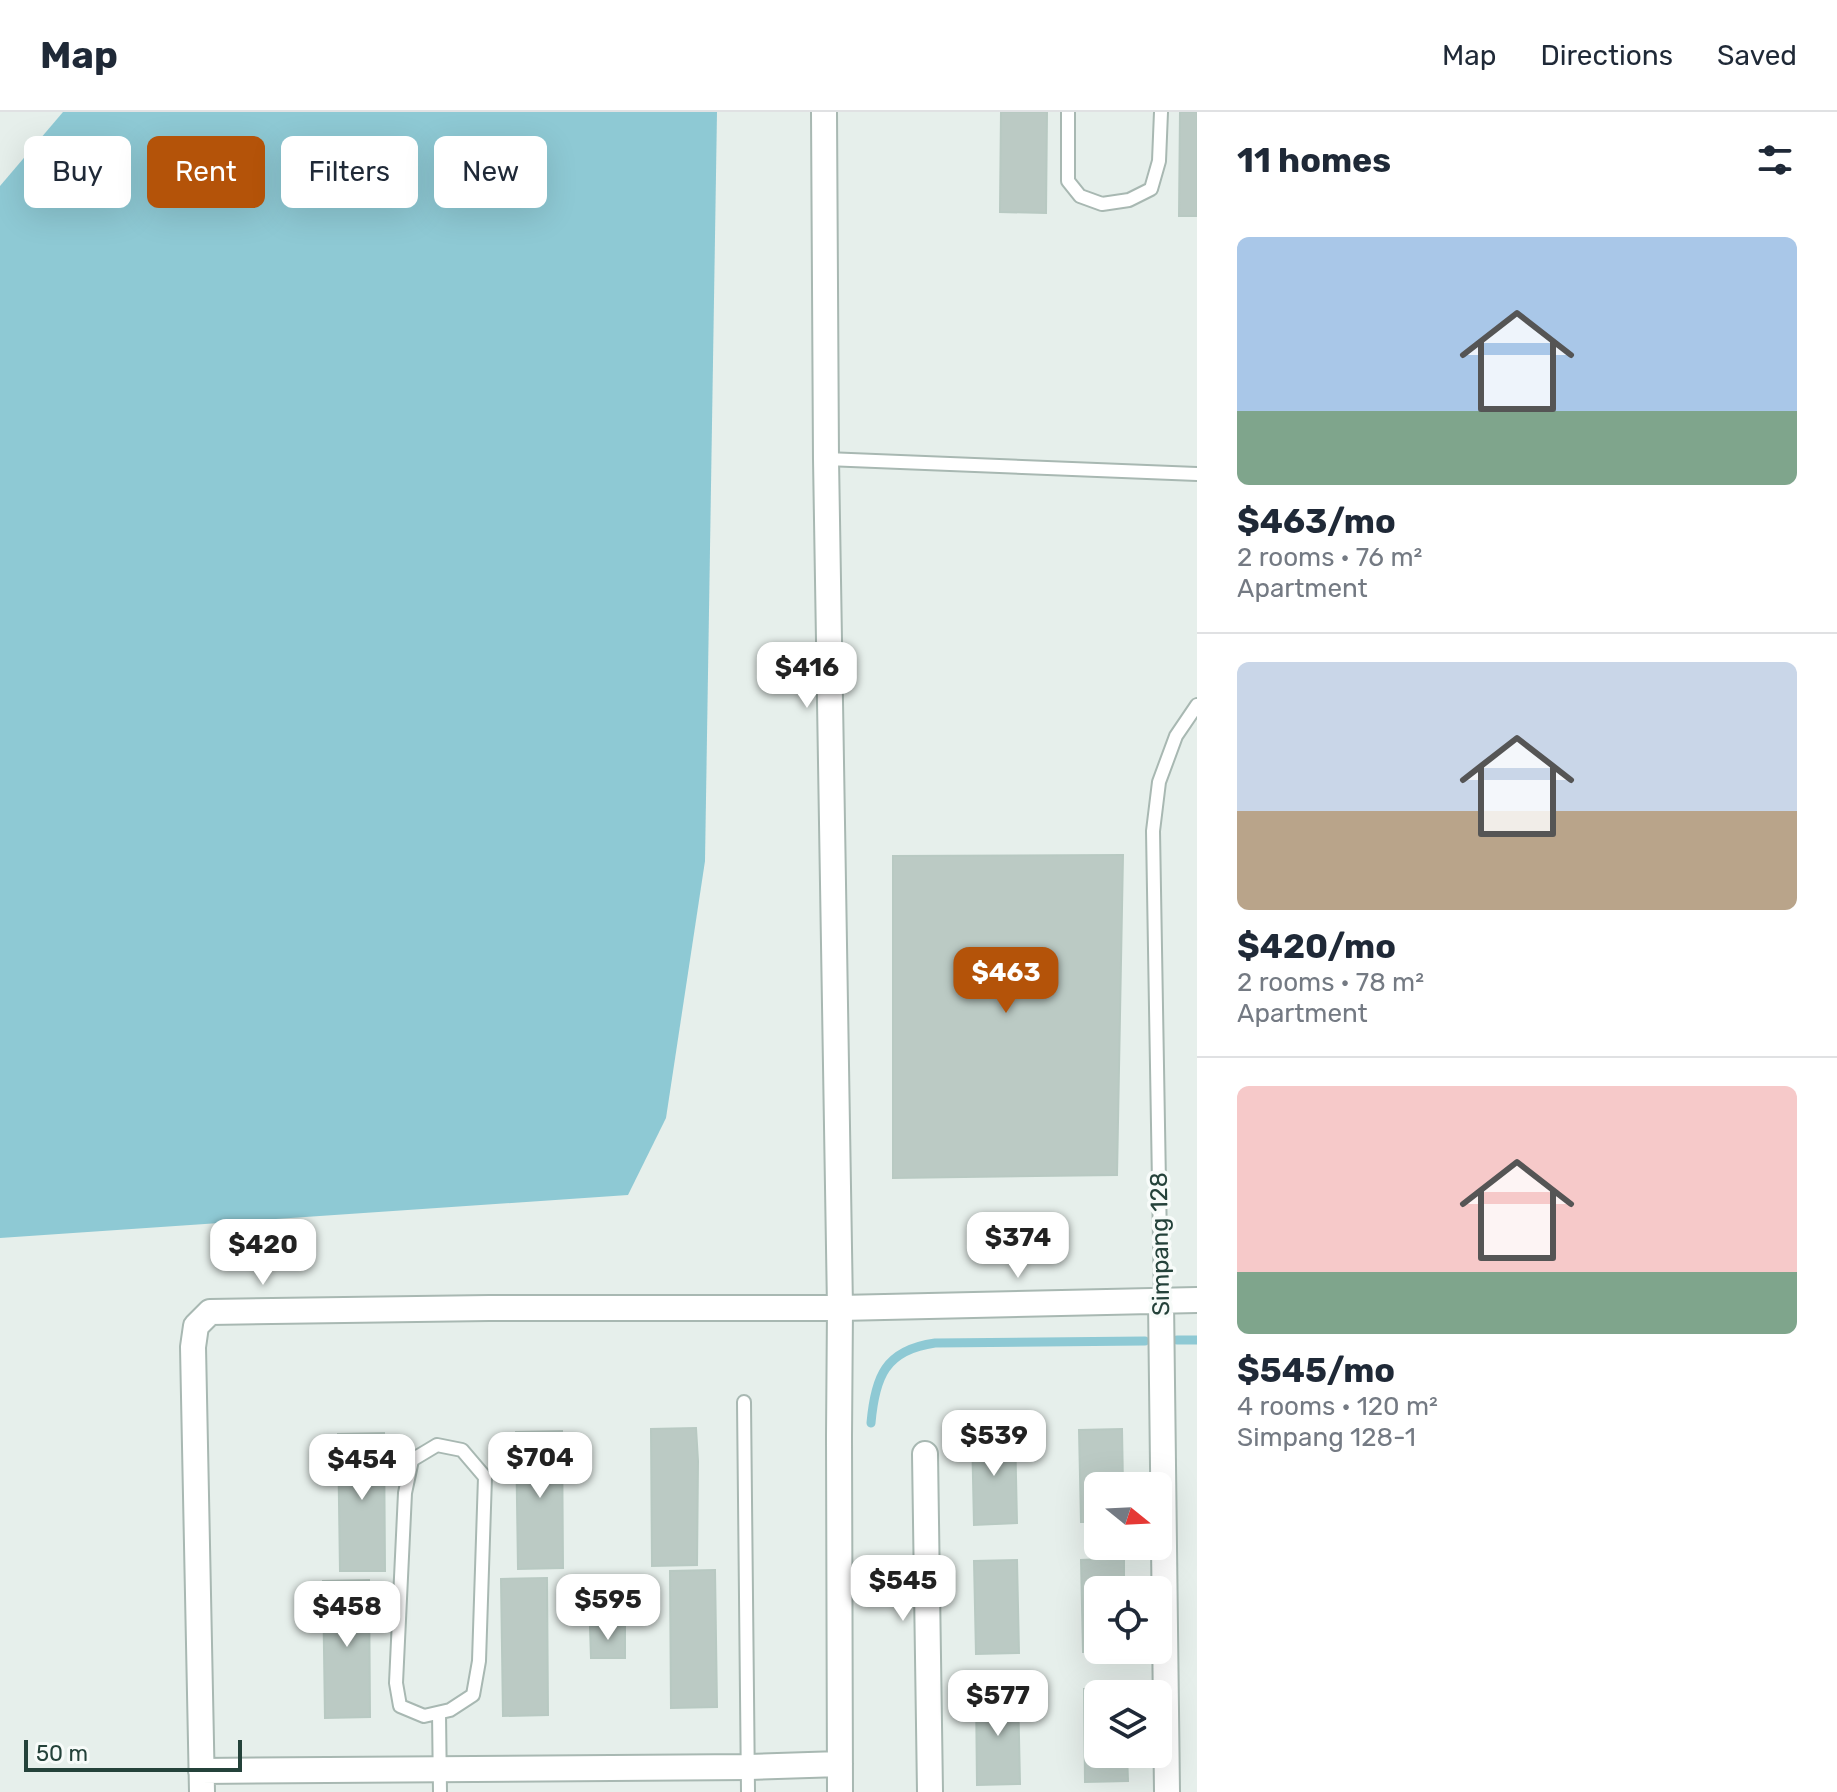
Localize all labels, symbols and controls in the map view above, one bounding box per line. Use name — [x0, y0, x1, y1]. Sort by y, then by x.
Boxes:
text: Map — [40, 32, 118, 78]
text: Map — [1442, 39, 1496, 72]
text: Directions — [1540, 39, 1673, 72]
text: Saved — [1717, 39, 1797, 72]
chip: Buy — [24, 136, 131, 208]
chip: Rent — [147, 136, 265, 208]
chip: Filters — [281, 136, 418, 208]
chip: New — [434, 136, 547, 208]
icon: filters — [1753, 138, 1797, 182]
text: 11 homes — [1237, 140, 1391, 181]
icon: home — [1445, 289, 1589, 433]
text: $463/mo — [1237, 501, 1396, 542]
text: 2 rooms · 76 m² — [1237, 542, 1422, 573]
text: Apartment — [1237, 573, 1368, 604]
pin: $416 — [760, 642, 854, 710]
text: $416 — [775, 652, 839, 683]
icon: home — [1445, 714, 1589, 858]
text: $420/mo — [1237, 926, 1396, 967]
pin: $463 — [959, 947, 1053, 1015]
text: $463 — [971, 957, 1041, 988]
text: 2 rooms · 78 m² — [1237, 967, 1424, 998]
text: Apartment — [1237, 998, 1368, 1029]
icon: home — [1445, 1138, 1589, 1282]
street label: Simpang 128 — [1145, 1172, 1175, 1316]
pin: $374 — [971, 1212, 1065, 1280]
pin: $420 — [216, 1219, 310, 1287]
text: $374 — [985, 1222, 1051, 1253]
text: $420 — [228, 1229, 298, 1260]
text: $545/mo — [1237, 1350, 1395, 1391]
text: 4 rooms · 120 m² — [1237, 1391, 1438, 1422]
pin: $539 — [947, 1410, 1041, 1478]
text: $539 — [960, 1420, 1028, 1451]
text: Simpang 128-1 — [1237, 1422, 1416, 1453]
pin: $704 — [493, 1432, 587, 1500]
pin: $454 — [315, 1434, 409, 1502]
text: $704 — [506, 1442, 574, 1473]
text: $454 — [327, 1444, 397, 1475]
north arrow — [1084, 1472, 1172, 1560]
map controls — [1084, 1472, 1172, 1768]
pin: $545 — [856, 1555, 950, 1623]
text: $545 — [869, 1565, 937, 1596]
pin: $595 — [561, 1574, 655, 1642]
button: locate — [1084, 1576, 1172, 1664]
pin: $458 — [300, 1581, 394, 1649]
text: $595 — [574, 1584, 642, 1615]
text: $458 — [312, 1591, 382, 1622]
pin: $577 — [951, 1670, 1045, 1738]
text: $577 — [966, 1680, 1030, 1711]
button: layers — [1084, 1680, 1172, 1768]
scale bar — [24, 1736, 242, 1772]
text: 50 m — [36, 1740, 88, 1767]

